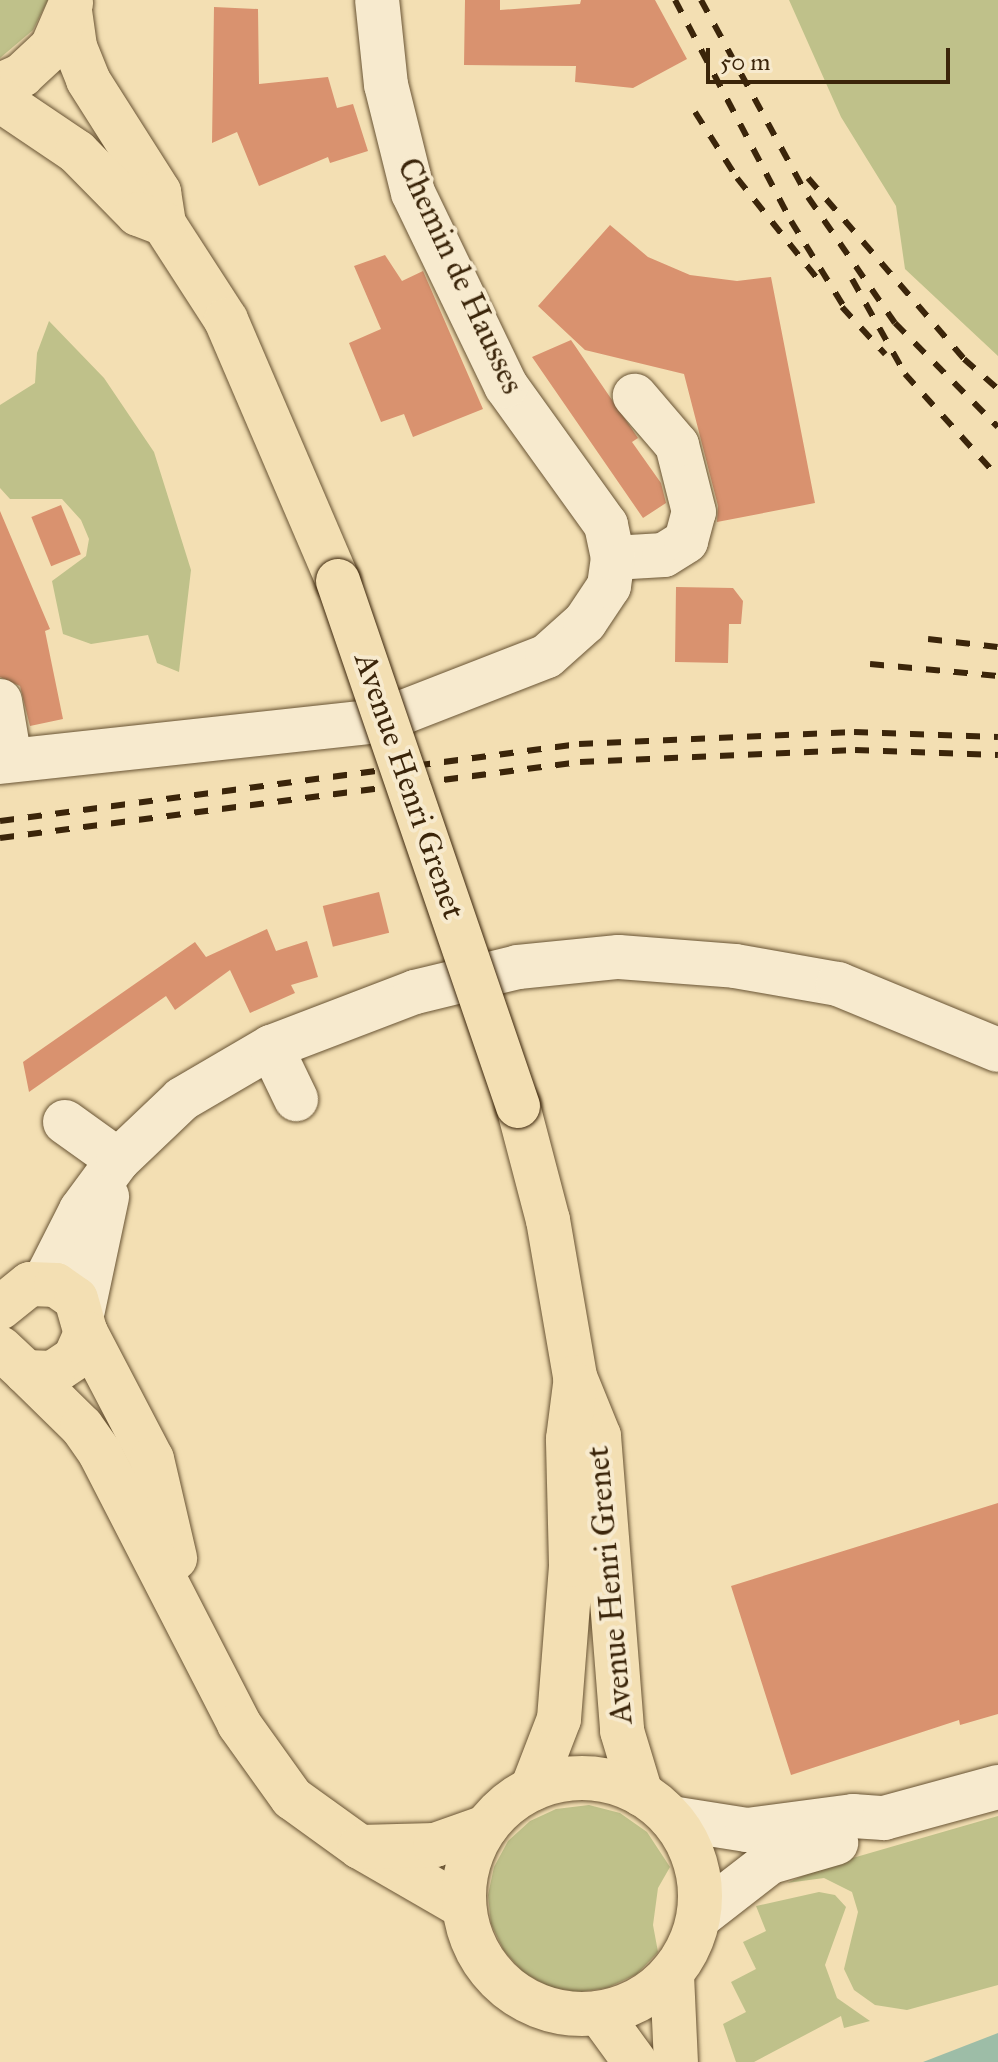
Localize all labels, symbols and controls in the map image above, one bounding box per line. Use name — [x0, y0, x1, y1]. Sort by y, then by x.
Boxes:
scale bar — [710, 32, 954, 82]
text: 50 m — [720, 47, 770, 77]
street label: Chemin de Hausses — [389, 152, 531, 400]
street label: Avenue Henri Grenet — [345, 648, 473, 924]
street label: Avenue Henri Grenet — [579, 1444, 641, 1726]

